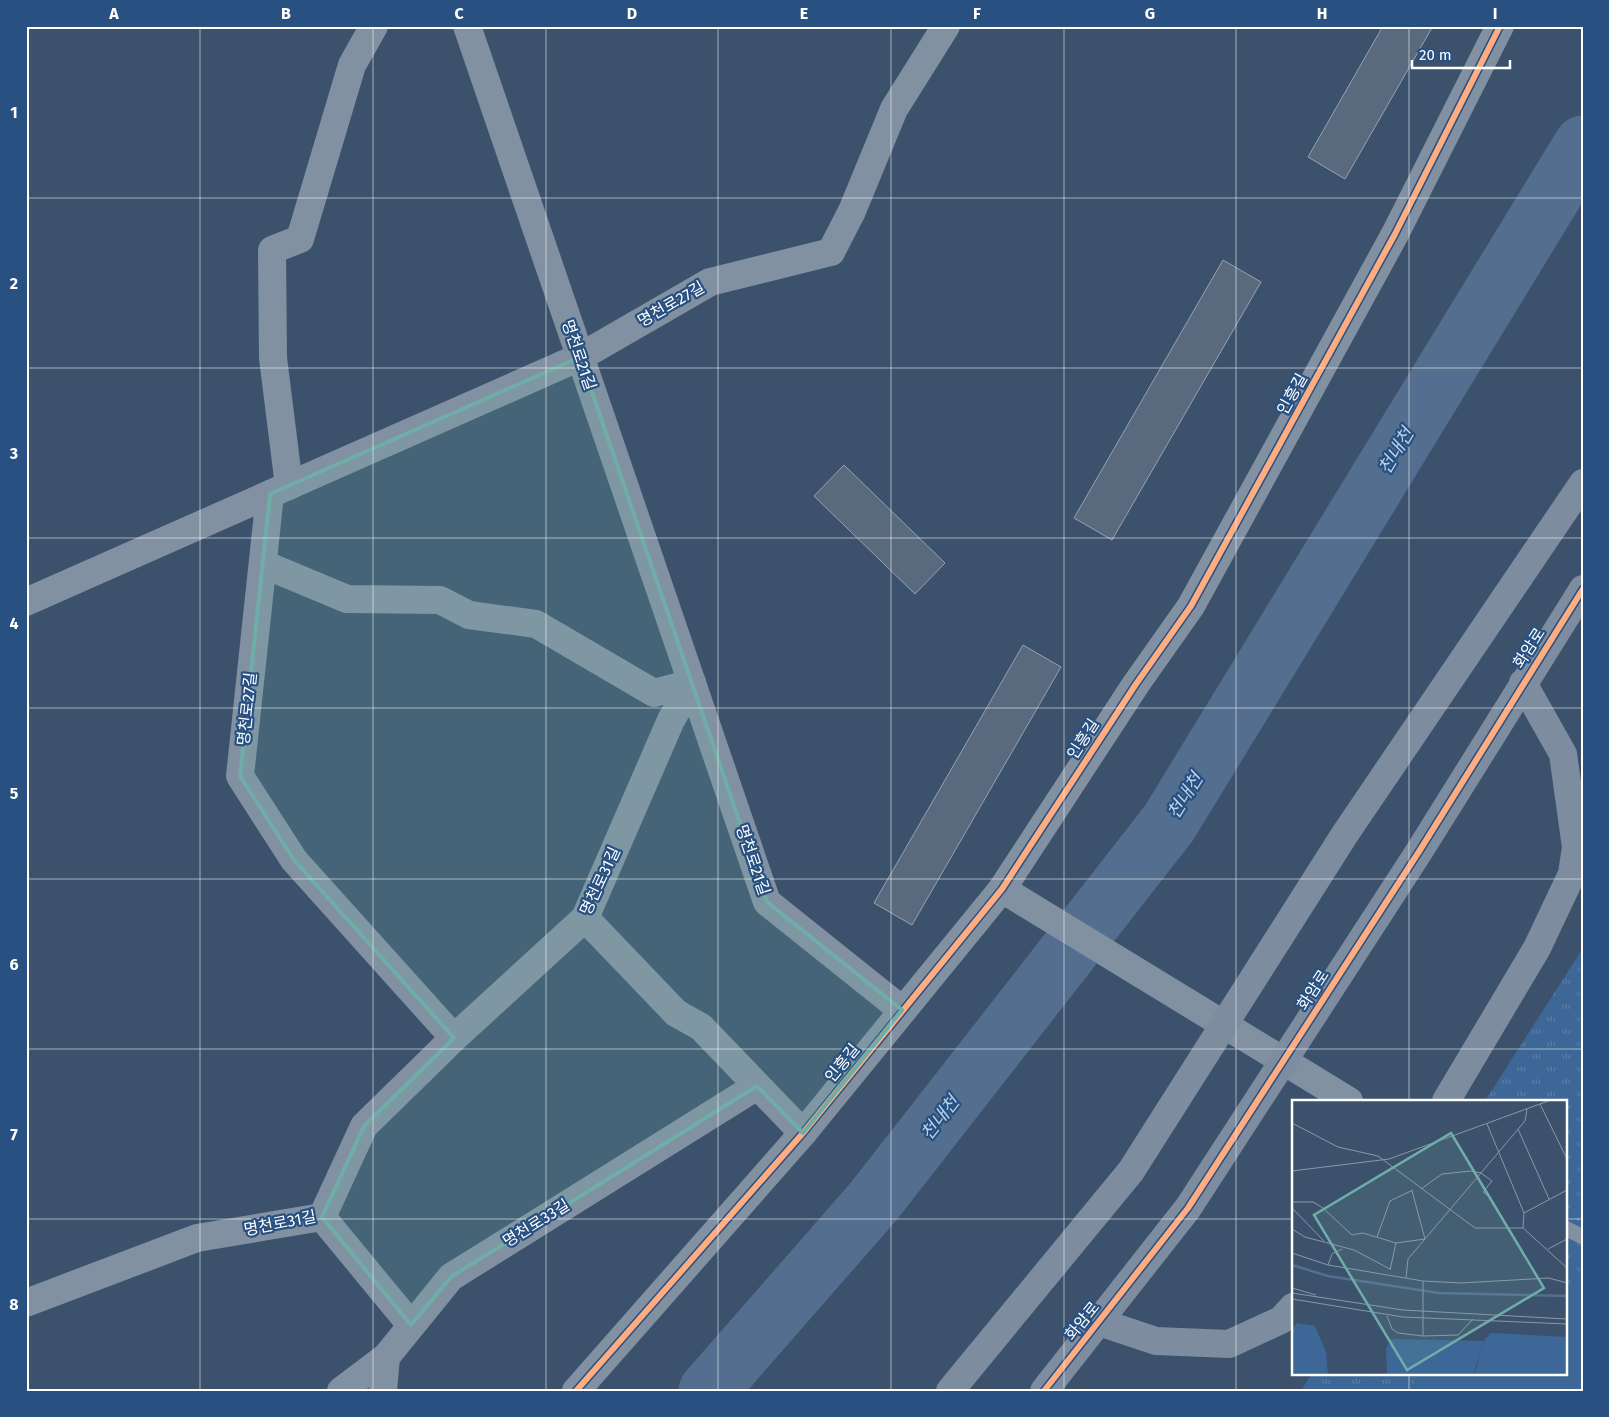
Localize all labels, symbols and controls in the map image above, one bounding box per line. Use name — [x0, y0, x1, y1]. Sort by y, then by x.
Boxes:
text: A — [108, 4, 119, 23]
text: B — [281, 4, 291, 23]
text: C — [454, 4, 464, 23]
text: D — [627, 4, 637, 23]
text: E — [800, 4, 808, 23]
text: F — [973, 4, 981, 23]
text: G — [1145, 4, 1155, 23]
text: H — [1317, 4, 1327, 23]
text: I — [1493, 4, 1497, 23]
scale bar — [1412, 38, 1509, 70]
text: 20 m — [1419, 46, 1452, 64]
text: 1 — [10, 103, 18, 122]
text: 2 — [10, 274, 18, 293]
street label: 명천로27길 — [634, 277, 708, 331]
street label: 명천로21길 — [558, 317, 600, 393]
street label: 인흥길 — [1273, 370, 1311, 418]
water label: 천내천 — [1374, 422, 1419, 478]
text: 3 — [9, 444, 18, 463]
text: 4 — [9, 614, 19, 633]
street label: 화암로 — [1509, 624, 1549, 672]
street label: 명천로27길 — [234, 671, 260, 747]
street label: 인흥길 — [1063, 715, 1103, 763]
water label: 천내천 — [1163, 767, 1209, 823]
text: 5 — [10, 784, 19, 803]
street label: 명천로21길 — [732, 822, 774, 898]
street label: 명천로31길 — [576, 844, 624, 918]
text: 6 — [9, 955, 19, 974]
street label: 화암로 — [1293, 966, 1333, 1014]
street label: 인흥길 — [821, 1040, 863, 1086]
water label: 천내천 — [916, 1090, 965, 1144]
inset map — [1292, 1100, 1566, 1374]
text: 7 — [10, 1125, 18, 1144]
street label: 명천로33길 — [499, 1195, 573, 1251]
street label: 명천로31길 — [242, 1207, 318, 1239]
text: 8 — [9, 1295, 19, 1314]
street label: 화암로 — [1061, 1298, 1103, 1344]

